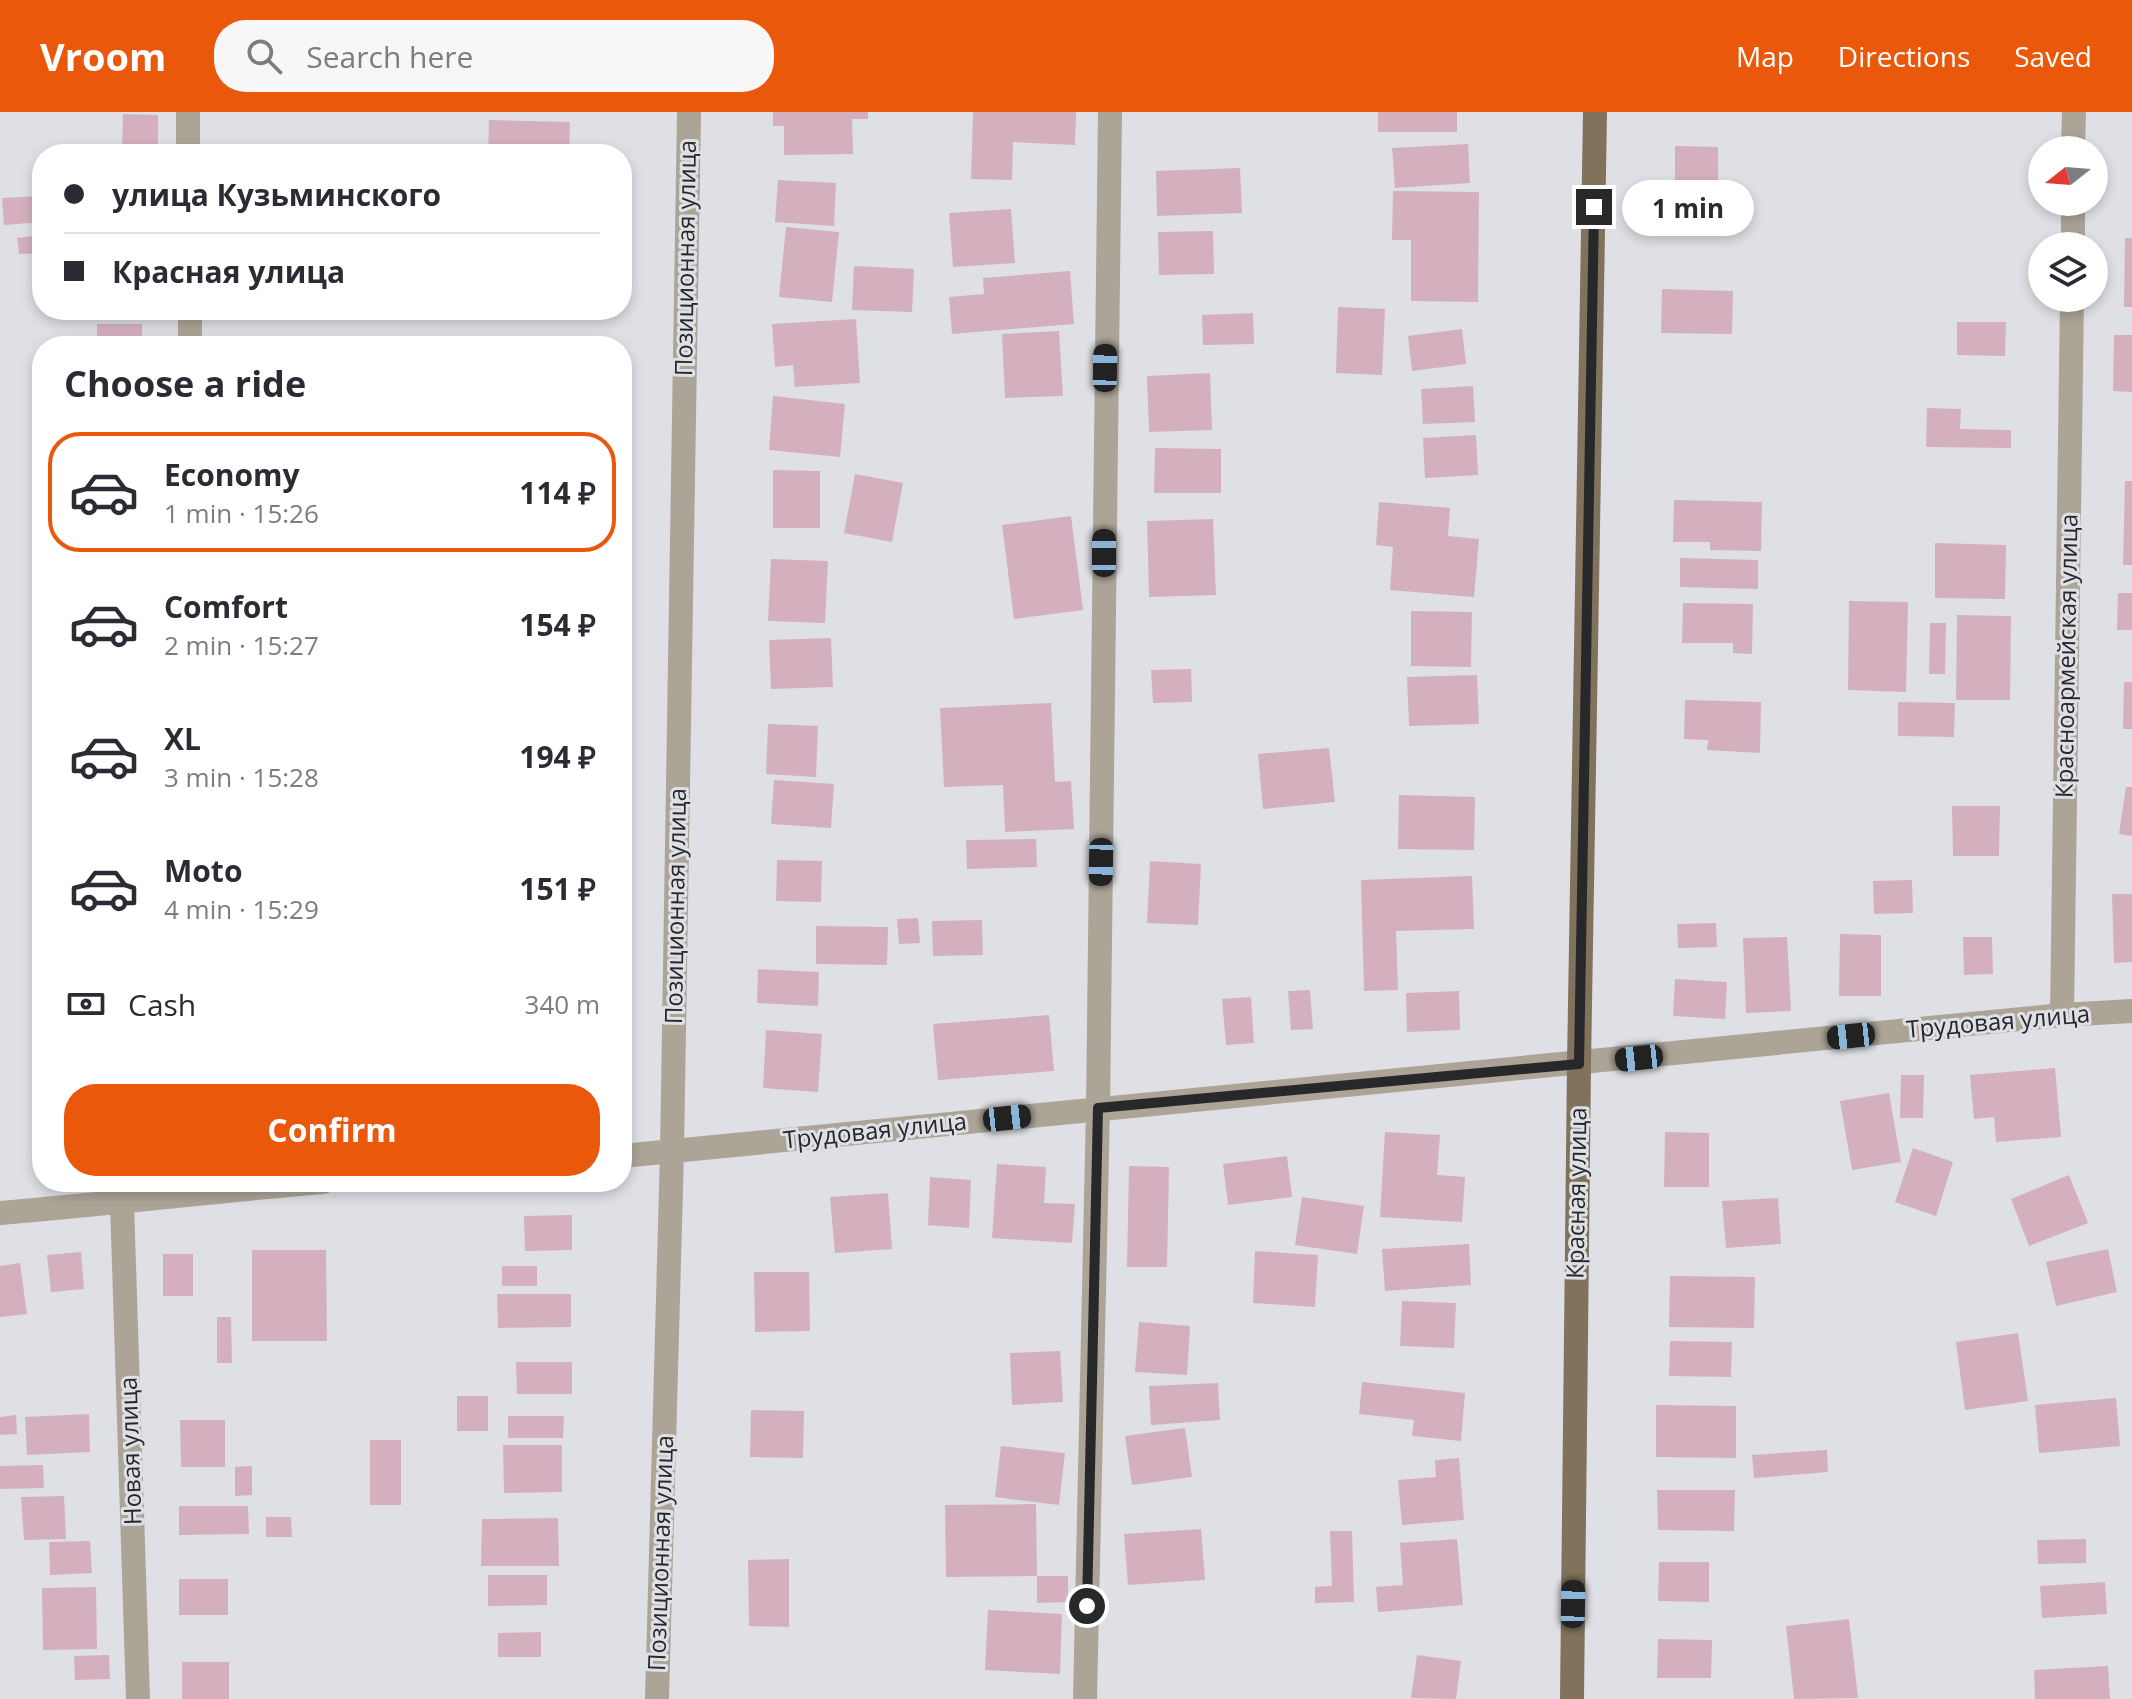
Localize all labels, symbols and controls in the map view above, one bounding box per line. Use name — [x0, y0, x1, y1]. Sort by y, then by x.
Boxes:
search box — [214, 20, 774, 92]
text: Vroom — [40, 30, 166, 82]
icon: search — [242, 34, 286, 78]
text: Search here — [306, 36, 473, 77]
text: Map — [1736, 37, 1794, 75]
text: Directions — [1838, 37, 1970, 75]
text: Saved — [2014, 37, 2092, 75]
north arrow — [2028, 136, 2108, 216]
map controls — [2028, 136, 2108, 312]
street label: Позиционная улица — [666, 140, 703, 376]
text: улица Кузьминского — [112, 174, 441, 215]
callout: 1 min — [1622, 179, 1754, 235]
route end — [1576, 189, 1612, 225]
text: 1 min — [1652, 190, 1724, 226]
button: layers — [2028, 232, 2108, 312]
text: Красная улица — [112, 251, 345, 292]
car — [1093, 344, 1117, 392]
text: Choose a ride — [64, 359, 306, 408]
text: Economy — [164, 454, 300, 495]
icon: car — [68, 456, 140, 528]
text: 114 ₽ — [519, 472, 596, 513]
text: 1 min · 15:26 — [164, 495, 319, 531]
street label: Красноармейская улица — [2047, 514, 2084, 798]
car — [1092, 529, 1116, 577]
text: Comfort — [164, 586, 288, 627]
icon: car — [68, 588, 140, 660]
text: 154 ₽ — [519, 604, 596, 645]
text: 2 min · 15:27 — [164, 627, 319, 663]
text: XL — [164, 718, 201, 759]
icon: car — [68, 720, 140, 792]
text: 194 ₽ — [519, 736, 596, 777]
text: 3 min · 15:28 — [164, 759, 319, 795]
street label: Позиционная улица — [656, 788, 693, 1024]
car — [1089, 838, 1113, 886]
text: Moto — [164, 850, 242, 891]
icon: car — [68, 852, 140, 924]
text: 151 ₽ — [519, 868, 596, 909]
text: 4 min · 15:29 — [164, 891, 319, 927]
icon: cash — [64, 982, 108, 1026]
text: Cash — [128, 984, 196, 1025]
text: 340 m — [525, 986, 600, 1022]
street label: Трудовая улица — [1905, 996, 2091, 1045]
car — [1826, 1022, 1876, 1050]
car — [1614, 1044, 1664, 1072]
button: Confirm — [64, 1084, 600, 1176]
street label: Трудовая улица — [782, 1103, 968, 1156]
car — [982, 1104, 1032, 1132]
street label: Красная улица — [1558, 1107, 1593, 1279]
street label: Новая улица — [110, 1376, 149, 1526]
street label: Позиционная улица — [639, 1434, 680, 1672]
car — [1561, 1580, 1585, 1628]
route start — [1069, 1588, 1105, 1624]

